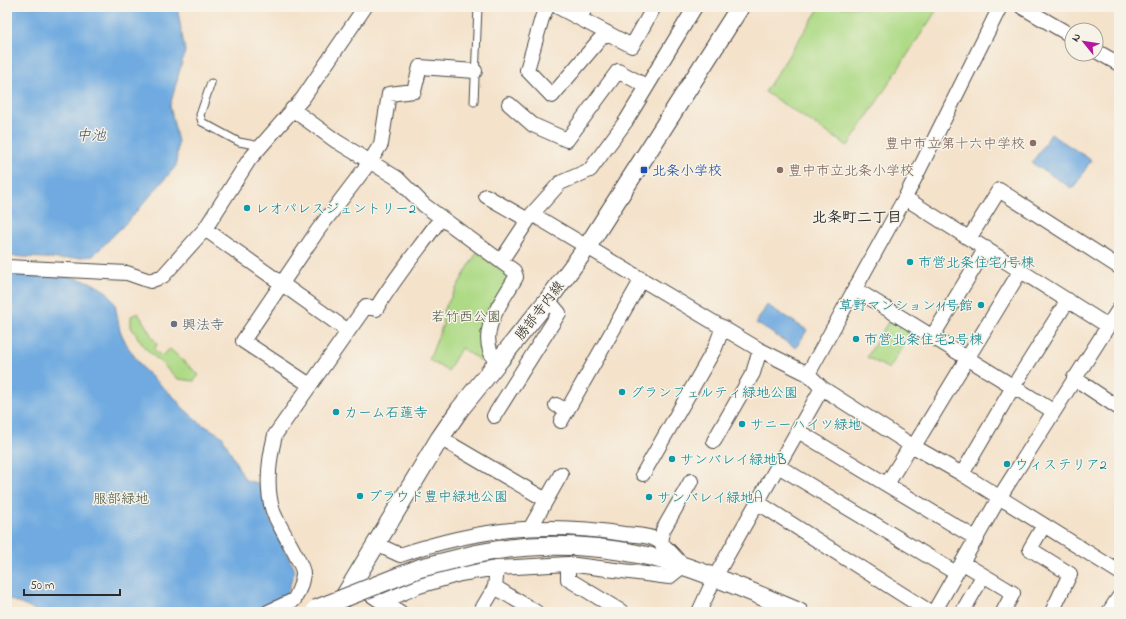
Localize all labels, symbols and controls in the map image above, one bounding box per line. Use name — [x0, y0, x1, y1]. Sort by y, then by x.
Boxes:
north arrow — [1064, 22, 1104, 62]
text: N — [1067, 30, 1085, 45]
water label: 中池 — [76, 125, 107, 147]
place label: 豊中市立第十六中学校 — [885, 134, 1025, 155]
marker: 豊中市立第十六中学校 — [1028, 138, 1038, 148]
place label: 北条小学校 — [652, 161, 722, 182]
place label: 豊中市立北条小学校 — [788, 161, 914, 182]
marker: 北条小学校 — [639, 165, 649, 175]
marker: 豊中市立北条小学校 — [775, 165, 785, 175]
place label: レオパレスジェントリー2 — [255, 199, 416, 220]
marker: レオパレスジェントリー2 — [242, 203, 252, 213]
district label: 北条町二丁目 — [812, 207, 902, 229]
place label: 市営北条住宅1号棟 — [918, 253, 1035, 274]
marker: 市営北条住宅1号棟 — [905, 257, 915, 267]
street label: 勝部寺内線 — [510, 277, 570, 345]
place label: 草野マンション11号館 — [839, 296, 973, 317]
marker: 草野マンション11号館 — [976, 300, 986, 310]
park label: 若竹西公園 — [431, 307, 501, 328]
place label: 興法寺 — [182, 315, 224, 336]
marker: 興法寺 — [169, 319, 179, 329]
place label: 市営北条住宅2号棟 — [864, 330, 984, 351]
marker: 市営北条住宅2号棟 — [851, 334, 861, 344]
place label: グランフェルティ緑地公園 — [630, 383, 798, 404]
marker: グランフェルティ緑地公園 — [617, 387, 627, 397]
place label: カーム石蓮寺 — [344, 403, 427, 424]
marker: カーム石蓮寺 — [331, 407, 341, 417]
place label: サニーハイツ緑地 — [750, 415, 862, 436]
marker: サニーハイツ緑地 — [737, 419, 747, 429]
place label: サンバレイ緑地B — [680, 450, 786, 471]
marker: サンバレイ緑地B — [667, 454, 677, 464]
place label: ウィステリア2 — [1015, 455, 1107, 476]
marker: ウィステリア2 — [1002, 459, 1012, 469]
place label: プラウド豊中緑地公園 — [368, 487, 508, 508]
place label: サンバレイ緑地A — [657, 488, 763, 509]
park label: 服部緑地 — [93, 489, 149, 510]
marker: プラウド豊中緑地公園 — [355, 491, 365, 501]
marker: サンバレイ緑地A — [644, 492, 654, 502]
scale bar — [24, 571, 120, 597]
text: 50 m — [30, 577, 54, 595]

